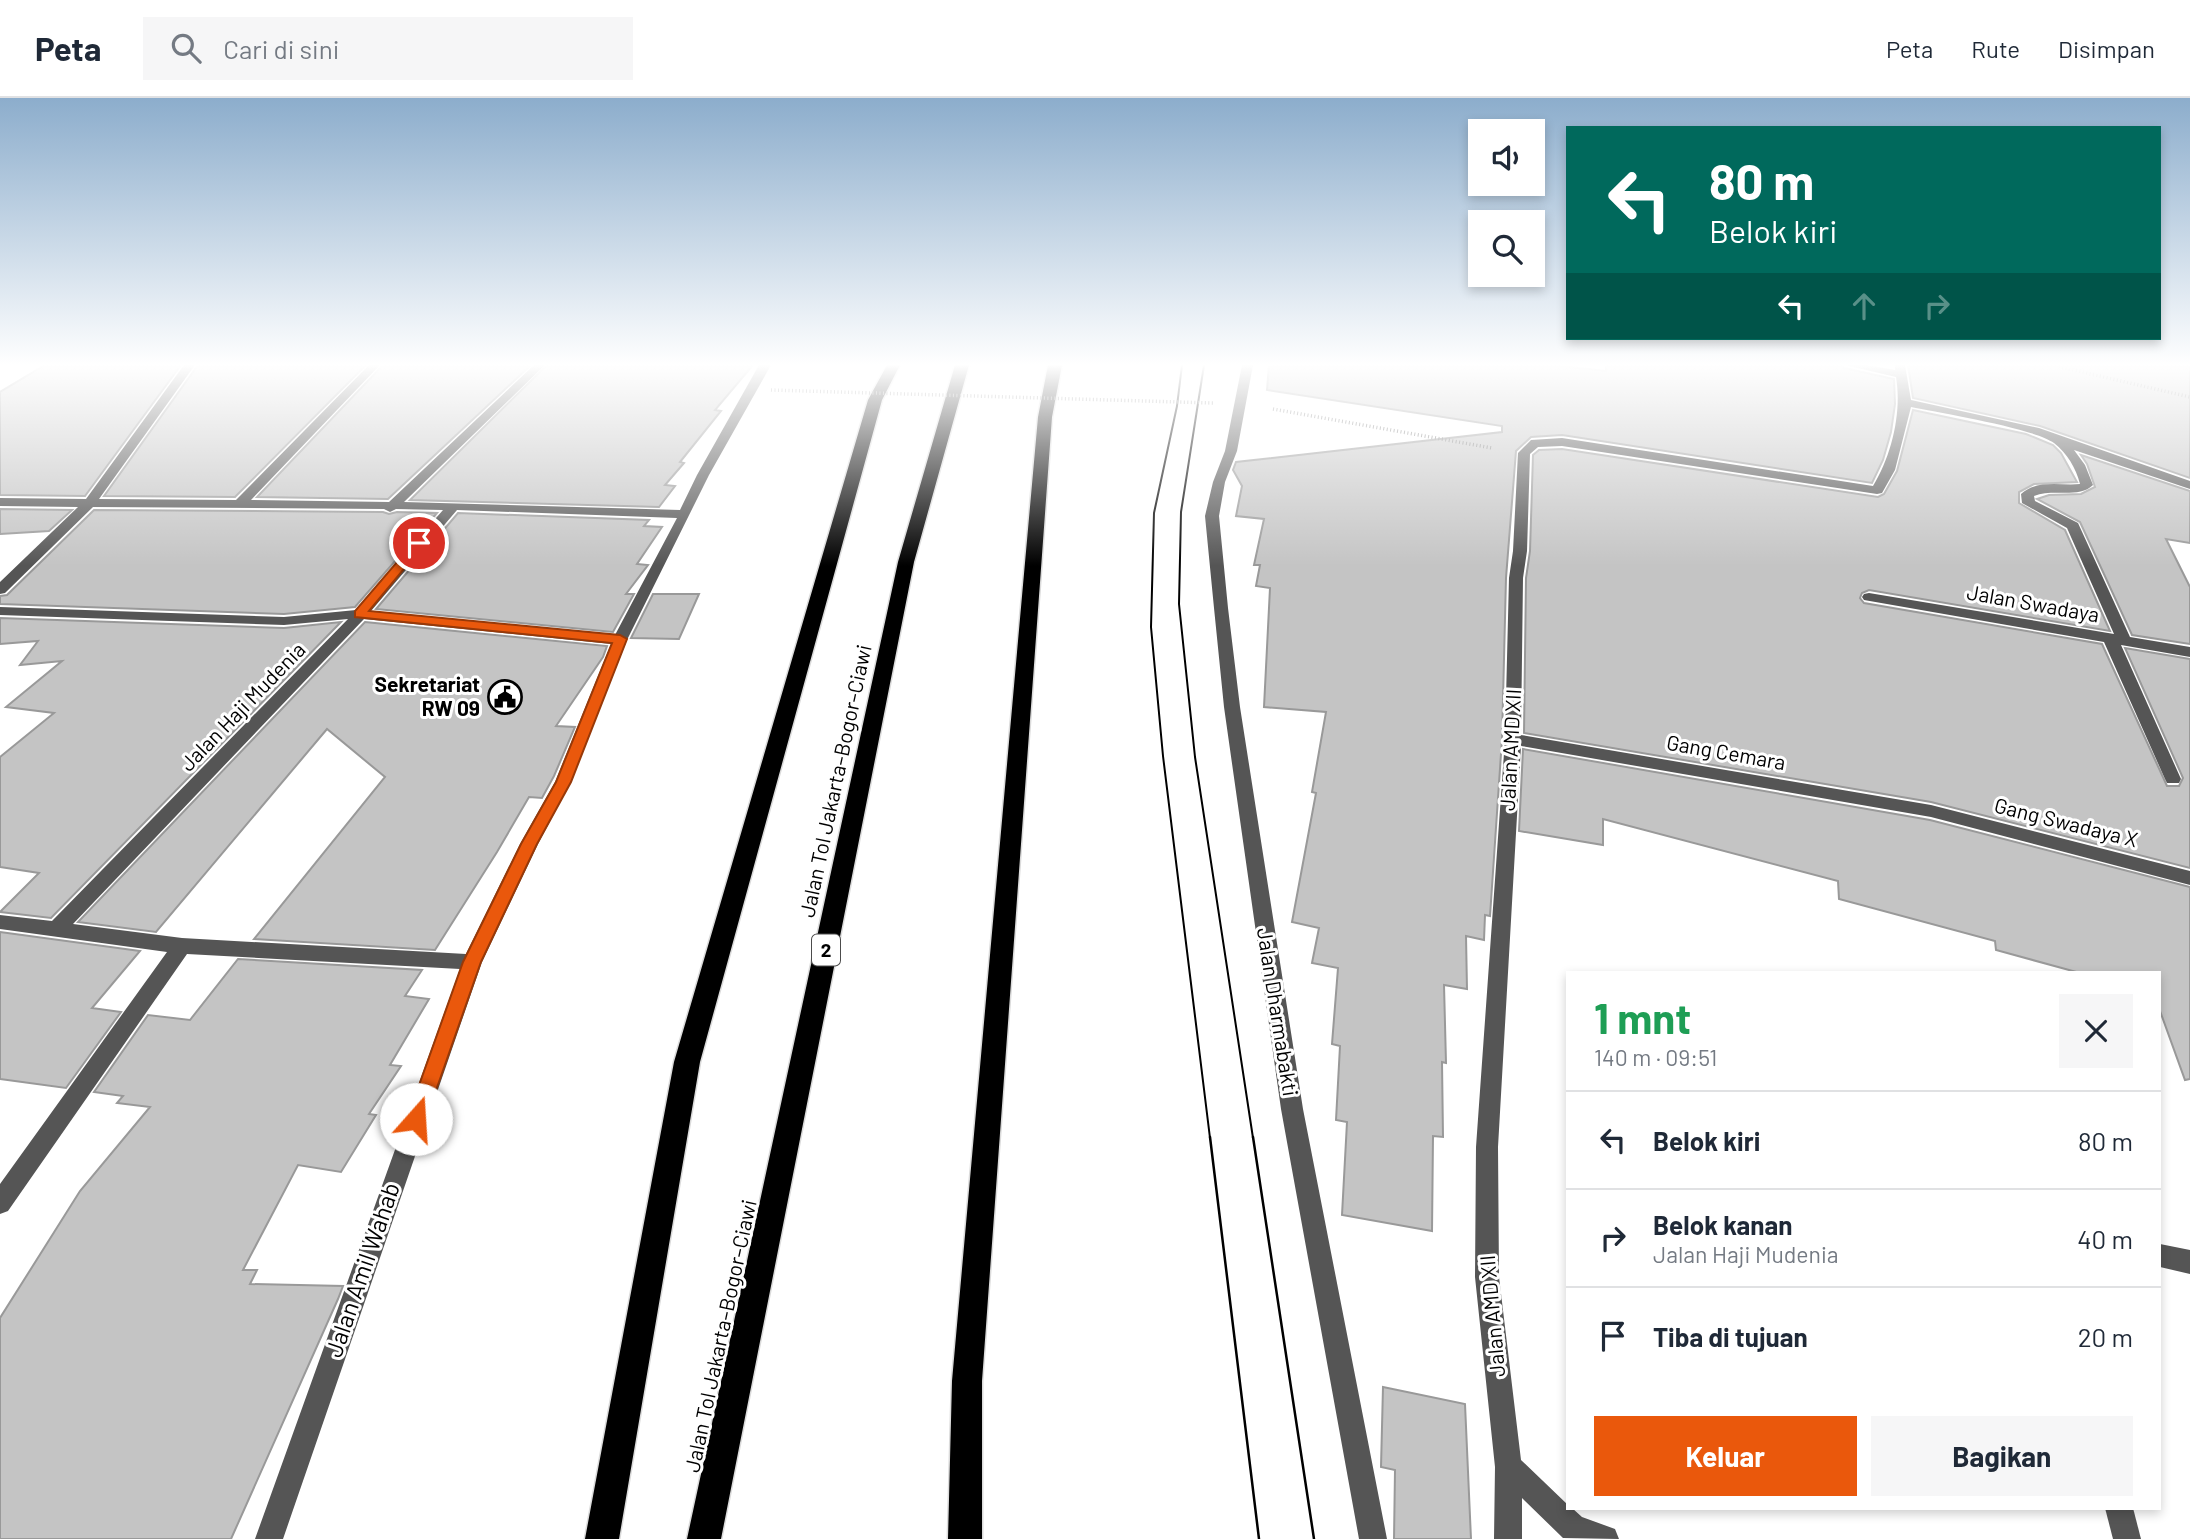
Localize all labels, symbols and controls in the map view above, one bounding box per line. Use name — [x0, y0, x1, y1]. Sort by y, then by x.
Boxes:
search box — [143, 17, 633, 80]
text: Peta — [35, 28, 101, 68]
icon: search — [167, 29, 205, 67]
text: Cari di sini — [223, 33, 339, 64]
text: Peta — [1886, 34, 1933, 63]
text: Rute — [1971, 34, 2020, 63]
text: Disimpan — [2058, 34, 2155, 63]
map controls — [1468, 119, 1545, 287]
button: sound — [1468, 119, 1545, 196]
text: 80 m — [1709, 151, 1814, 210]
icon: left — [1594, 154, 1685, 245]
button: search — [1468, 210, 1545, 287]
text: Belok kiri — [1709, 211, 1837, 249]
icon: left — [1772, 287, 1810, 325]
icon: ahead — [1845, 287, 1883, 325]
icon: right — [1918, 287, 1956, 325]
pin — [389, 513, 449, 573]
icon: arrive — [400, 524, 438, 562]
street label: Jalan Swadaya — [1965, 579, 2101, 626]
street label: Jalan Haji Mudenia — [174, 636, 310, 776]
street label: Jalan Tol Jakarta–Bogor–Ciawi — [793, 642, 876, 919]
place label: Sekretariat RW 09 — [375, 671, 480, 720]
public building icon: Sekretariat RW 09 — [486, 678, 524, 716]
street label: Jalan AMD XII — [1494, 688, 1525, 812]
street label: Gang Cemara — [1665, 729, 1788, 774]
street label: Gang Swadaya X — [1992, 792, 2141, 851]
street label: Jalan Dharmabakti — [1253, 926, 1304, 1098]
road number: 2 — [812, 934, 840, 965]
text: 1 mnt — [1594, 992, 1691, 1042]
button: close — [2059, 994, 2133, 1068]
text: 140 m · 09:51 — [1594, 1043, 1717, 1071]
position arrow — [379, 1082, 453, 1156]
icon: left — [1594, 1121, 1632, 1159]
text: Belok kiri — [1653, 1125, 1760, 1156]
text: 80 m — [2078, 1125, 2133, 1156]
street label: Jalan Amil Wahab — [318, 1178, 405, 1361]
street label: Jalan Tol Jakarta–Bogor–Ciawi — [678, 1197, 761, 1474]
text: Belok kanan — [1653, 1209, 1792, 1240]
icon: right — [1594, 1219, 1632, 1257]
text: 40 m — [2077, 1223, 2133, 1254]
text: Jalan Haji Mudenia — [1653, 1240, 1839, 1268]
street label: Jalan AMD XII — [1474, 1254, 1509, 1378]
icon: arrive — [1594, 1317, 1632, 1355]
text: Tiba di tujuan — [1653, 1321, 1808, 1352]
text: 20 m — [2078, 1321, 2133, 1352]
button: Keluar — [1594, 1416, 1857, 1496]
button: Bagikan — [1871, 1416, 2133, 1496]

